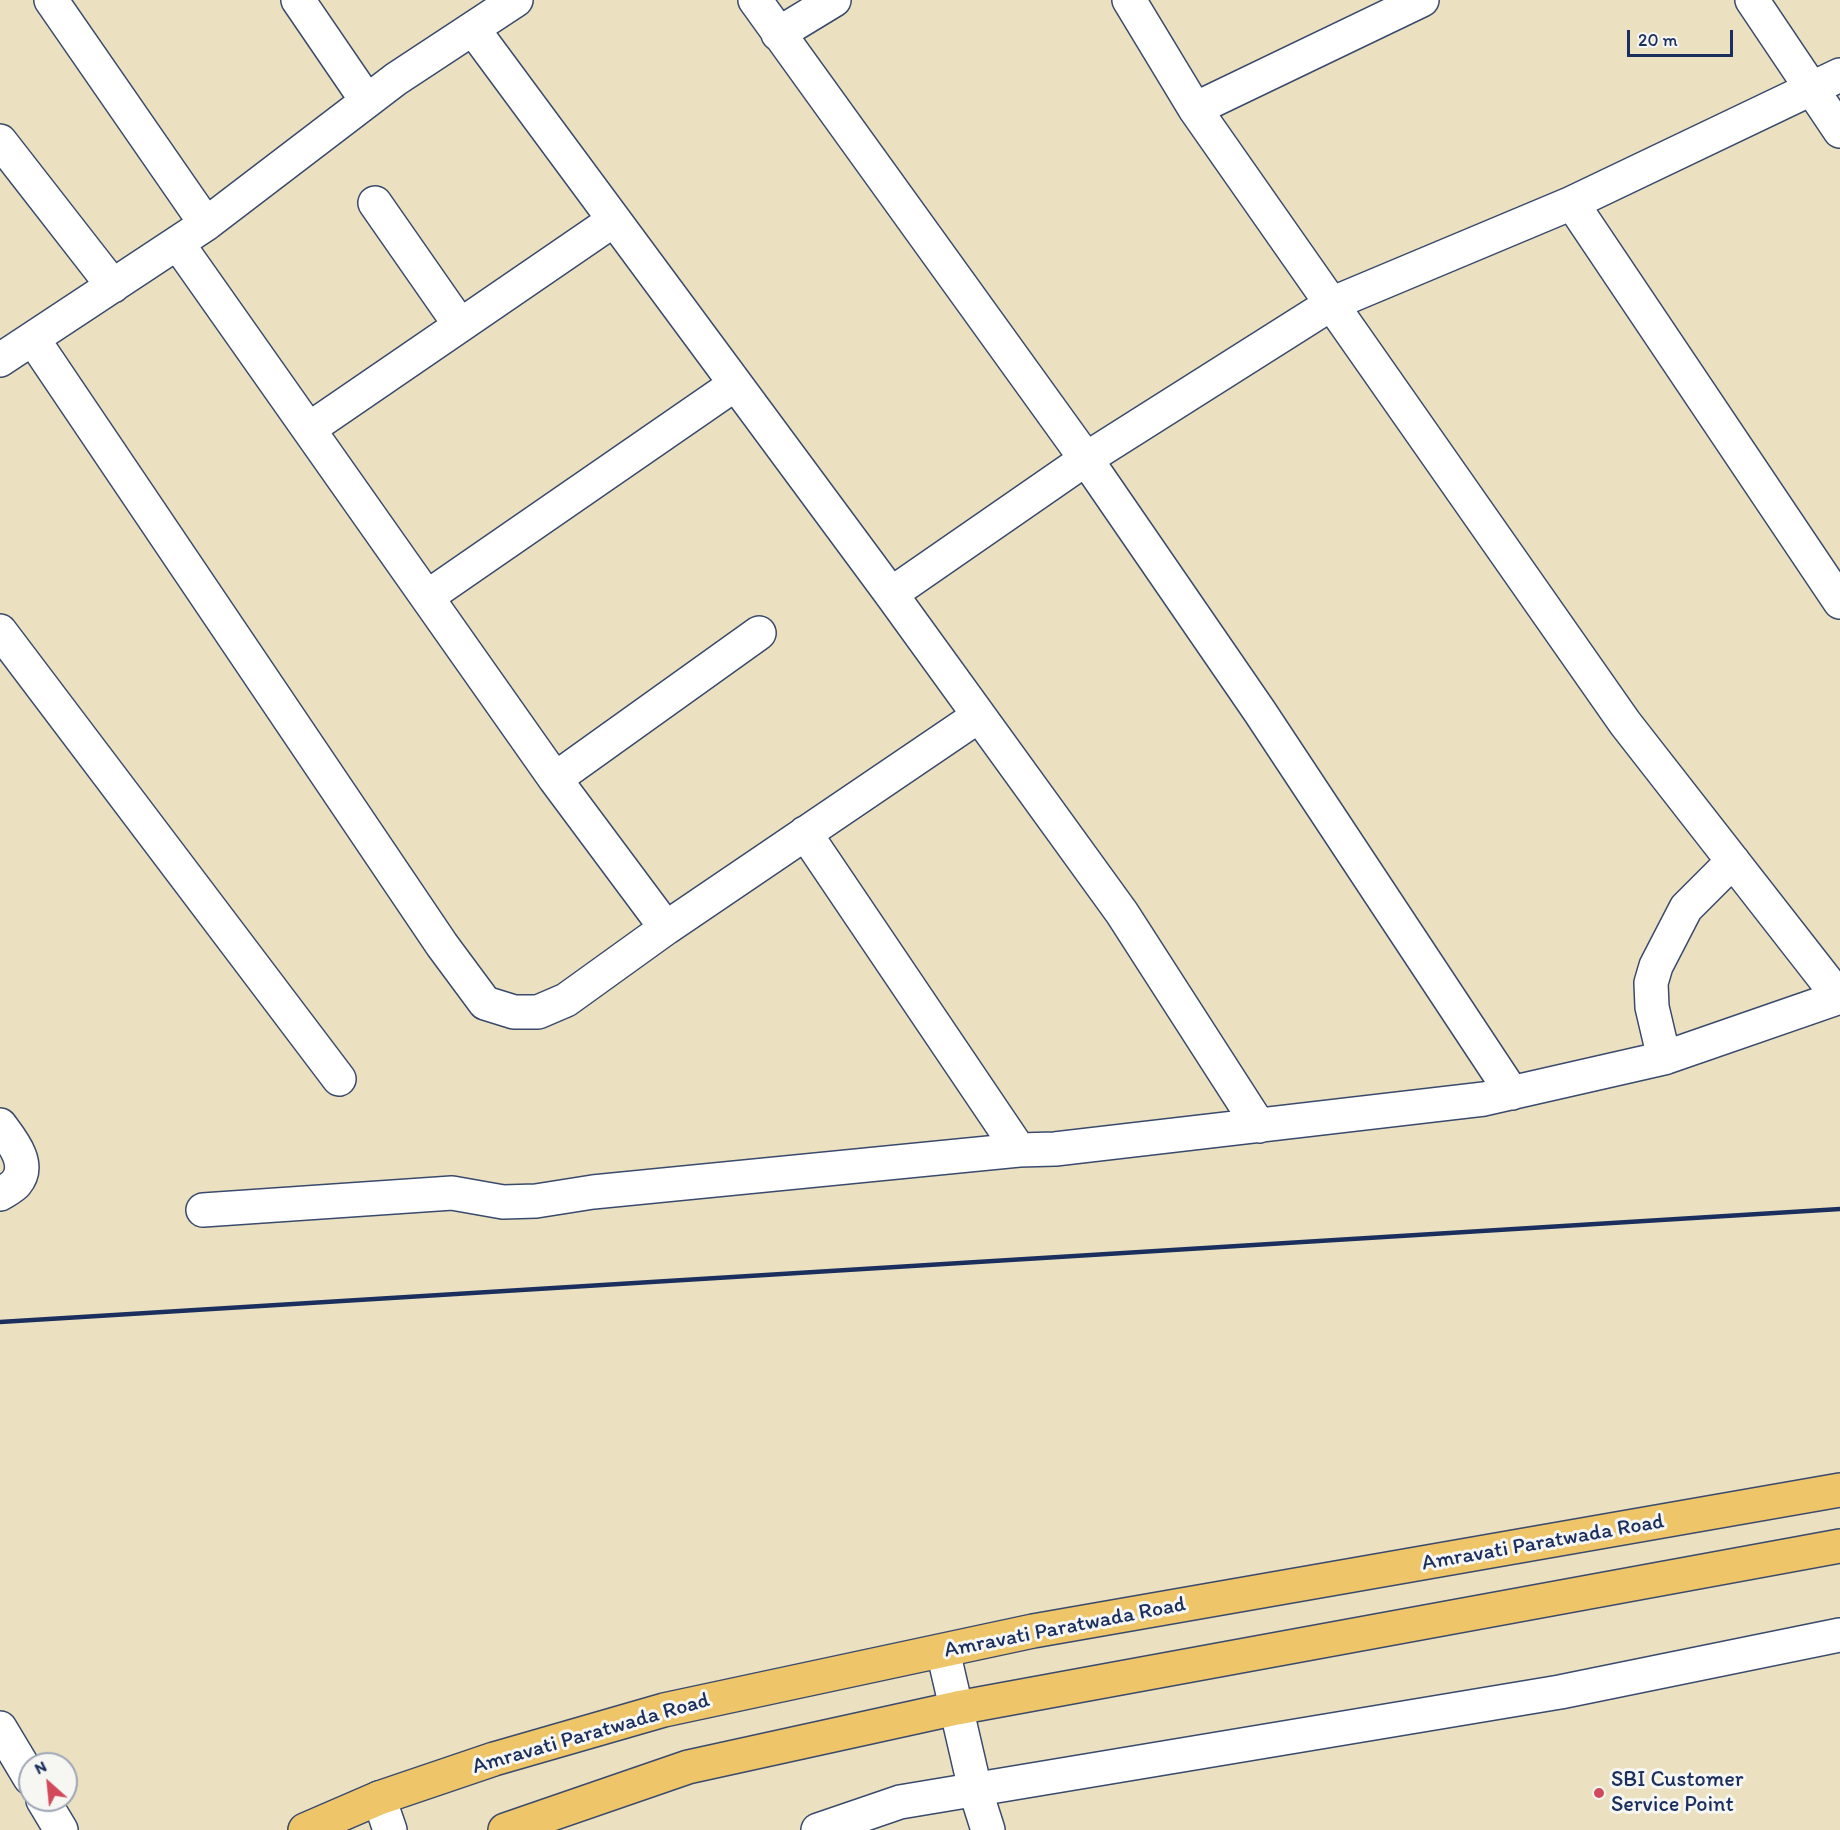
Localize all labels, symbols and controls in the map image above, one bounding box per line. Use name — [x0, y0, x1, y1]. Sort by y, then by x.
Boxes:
scale bar — [1630, 18, 1736, 56]
text: 20 m — [1638, 29, 1678, 51]
street label: Amravati Paratwada Road — [1420, 1509, 1666, 1577]
street label: Amravati Paratwada Road — [942, 1592, 1188, 1664]
street label: Amravati Paratwada Road — [469, 1687, 713, 1781]
north arrow — [18, 1752, 78, 1812]
text: N — [31, 1756, 50, 1778]
place label: SBI Customer Service Point — [1611, 1767, 1744, 1819]
marker: SBI Customer Service Point — [1592, 1786, 1606, 1800]

